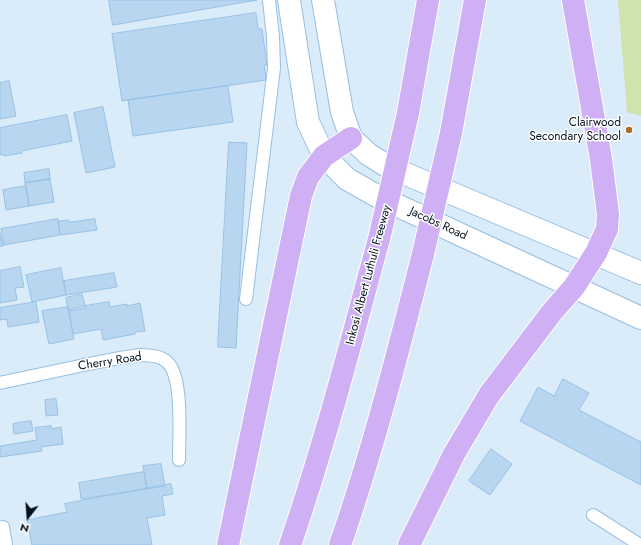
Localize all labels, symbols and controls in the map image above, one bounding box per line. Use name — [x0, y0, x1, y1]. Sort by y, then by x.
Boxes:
place label: Clairwood Secondary School — [529, 116, 621, 144]
marker: Clairwood Secondary School — [624, 125, 634, 135]
street label: Inkosi Albert Luthuli Freeway — [343, 203, 395, 347]
street label: Jacobs Road — [407, 204, 469, 244]
street label: Cherry Road — [77, 350, 143, 374]
north arrow — [8, 497, 48, 537]
text: N — [18, 520, 31, 537]

